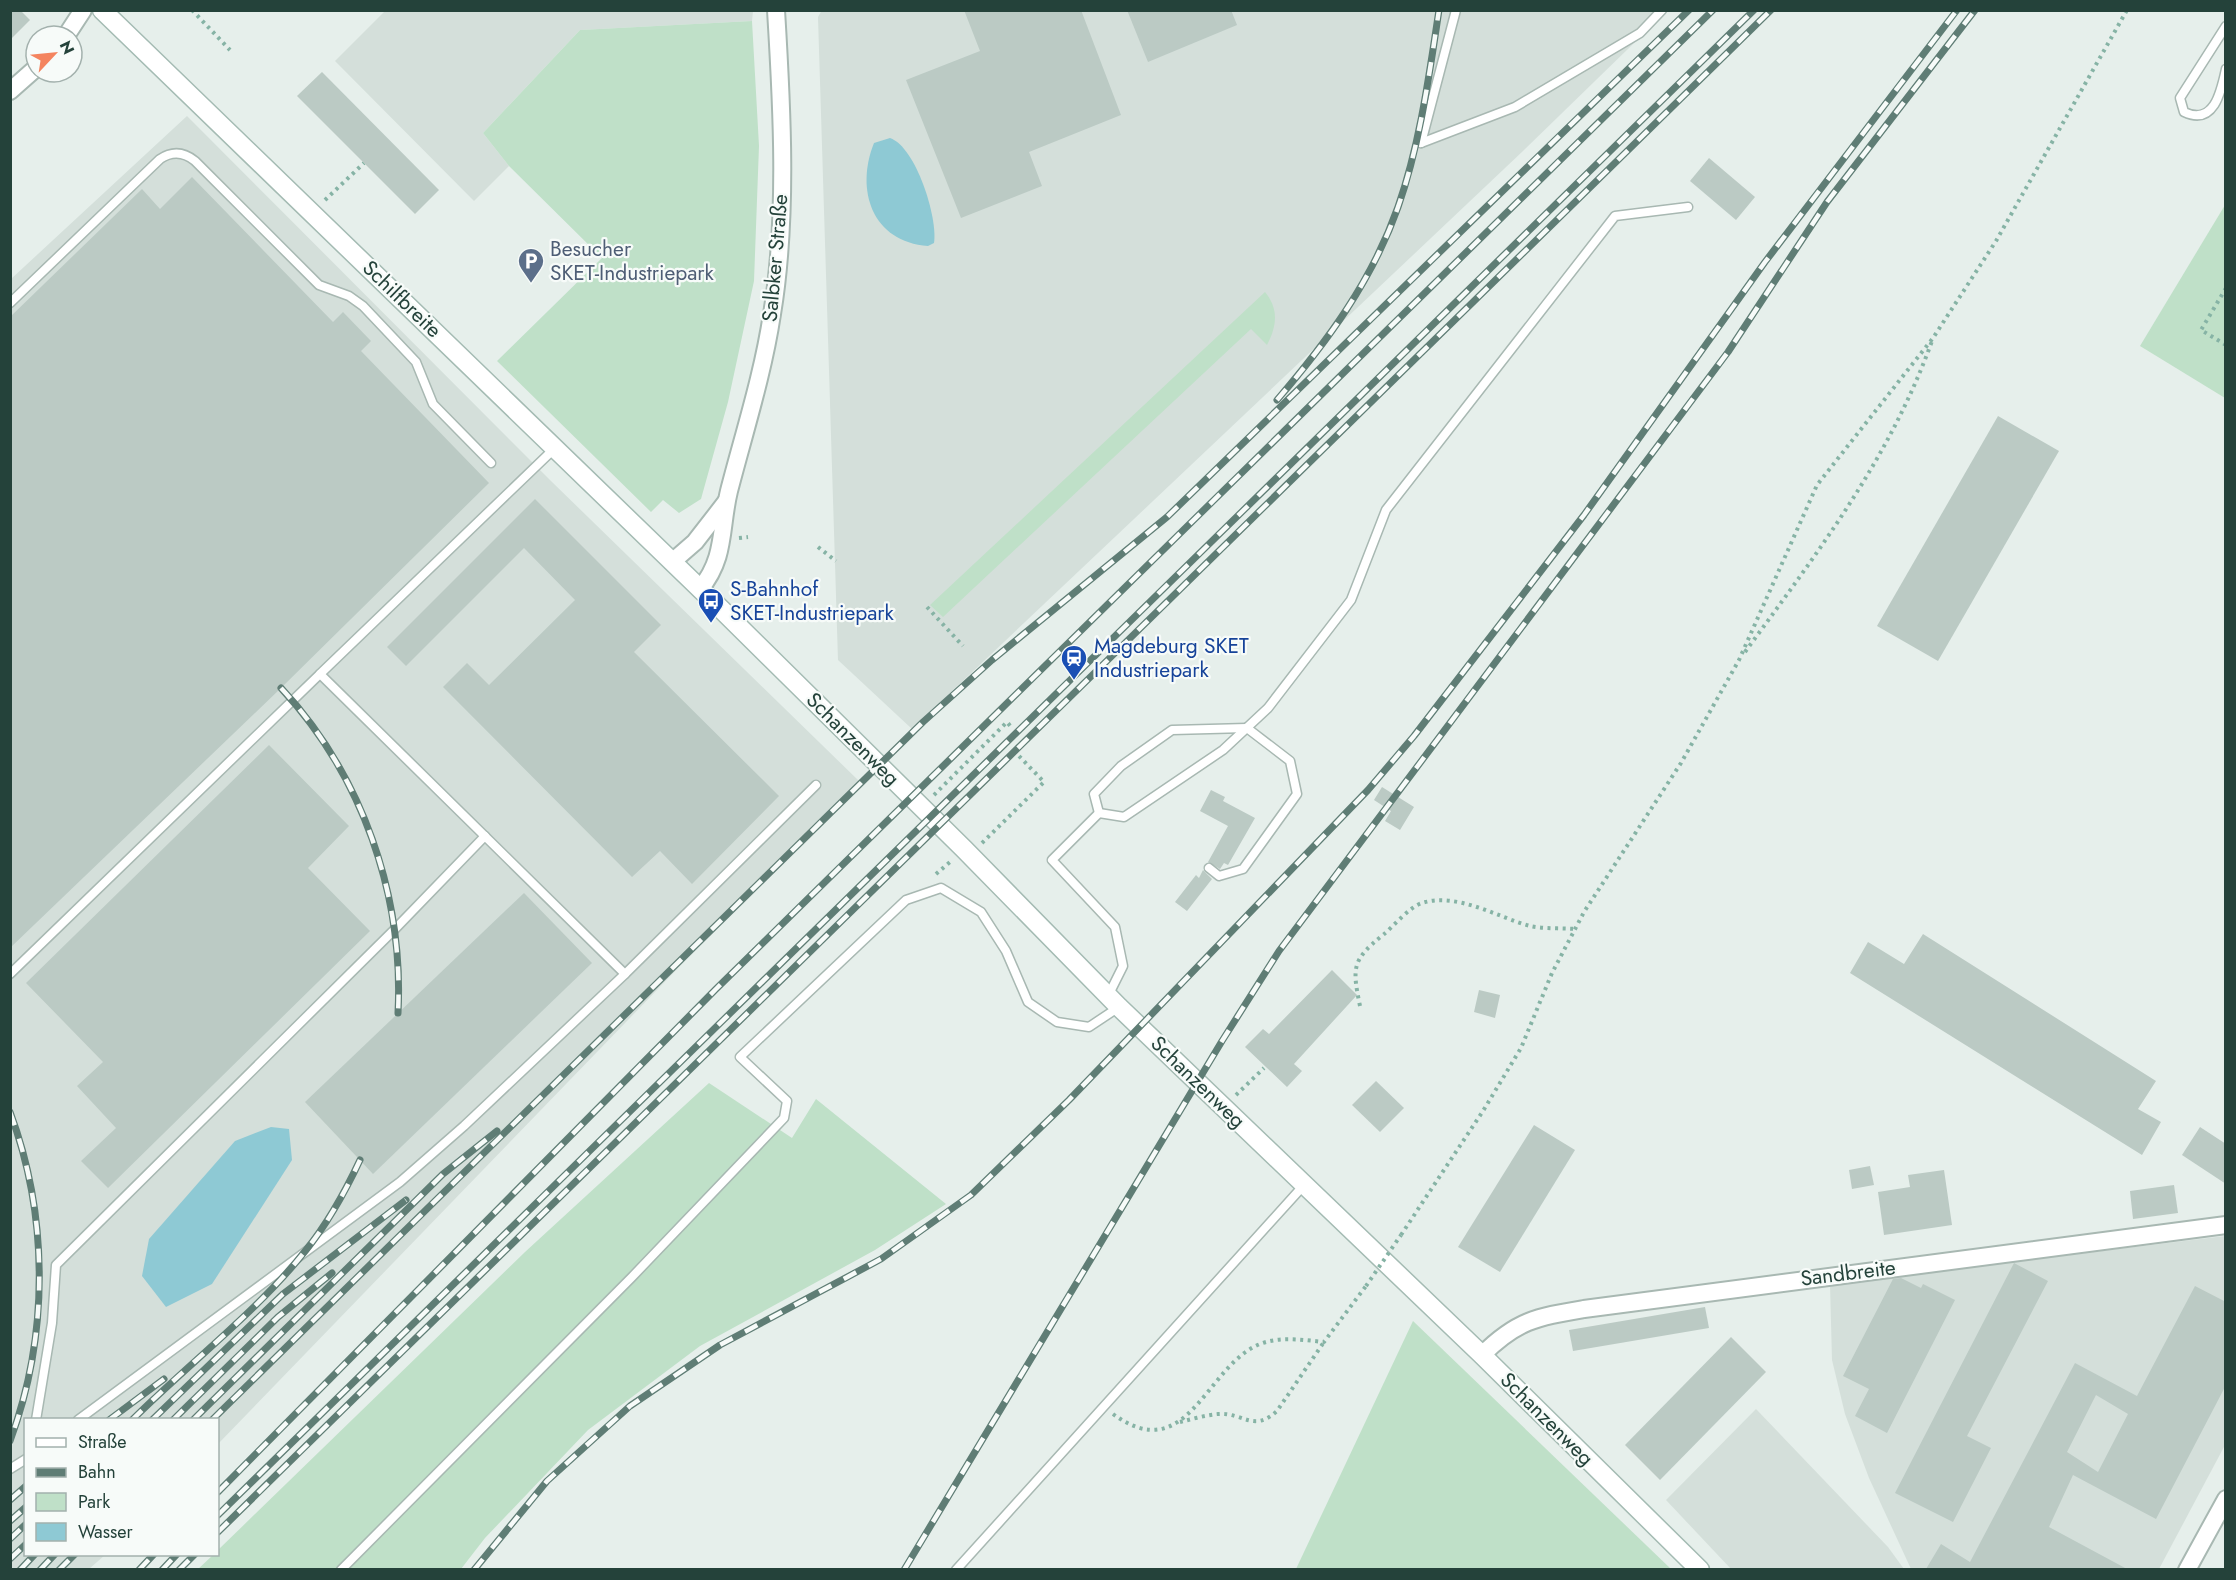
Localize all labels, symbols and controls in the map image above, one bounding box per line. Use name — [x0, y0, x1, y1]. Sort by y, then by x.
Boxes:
north arrow — [24, 24, 84, 84]
text: N — [54, 37, 80, 58]
street label: Salbker Straße — [754, 193, 796, 323]
place label: Besucher SKET-Industriepark — [550, 234, 715, 288]
parking icon: Besucher SKET-Industriepark — [516, 246, 546, 284]
street label: Schilfbreite — [356, 254, 448, 345]
place label: S-Bahnhof SKET-Industriepark — [730, 574, 895, 628]
bus stop icon: S-Bahnhof SKET-Industriepark — [696, 586, 726, 624]
place label: Magdeburg SKET Industriepark — [1094, 631, 1249, 685]
station icon: Magdeburg SKET Industriepark — [1059, 643, 1089, 681]
street label: Schanzenweg — [799, 685, 907, 793]
street label: Schanzenweg — [1144, 1029, 1252, 1135]
street label: Sandbreite — [1799, 1252, 1897, 1294]
street label: Schanzenweg — [1493, 1365, 1601, 1473]
legend — [24, 1418, 219, 1556]
text: Straße — [78, 1429, 126, 1455]
text: Bahn — [78, 1459, 116, 1485]
text: Park — [78, 1489, 110, 1515]
text: Wasser — [78, 1519, 133, 1545]

